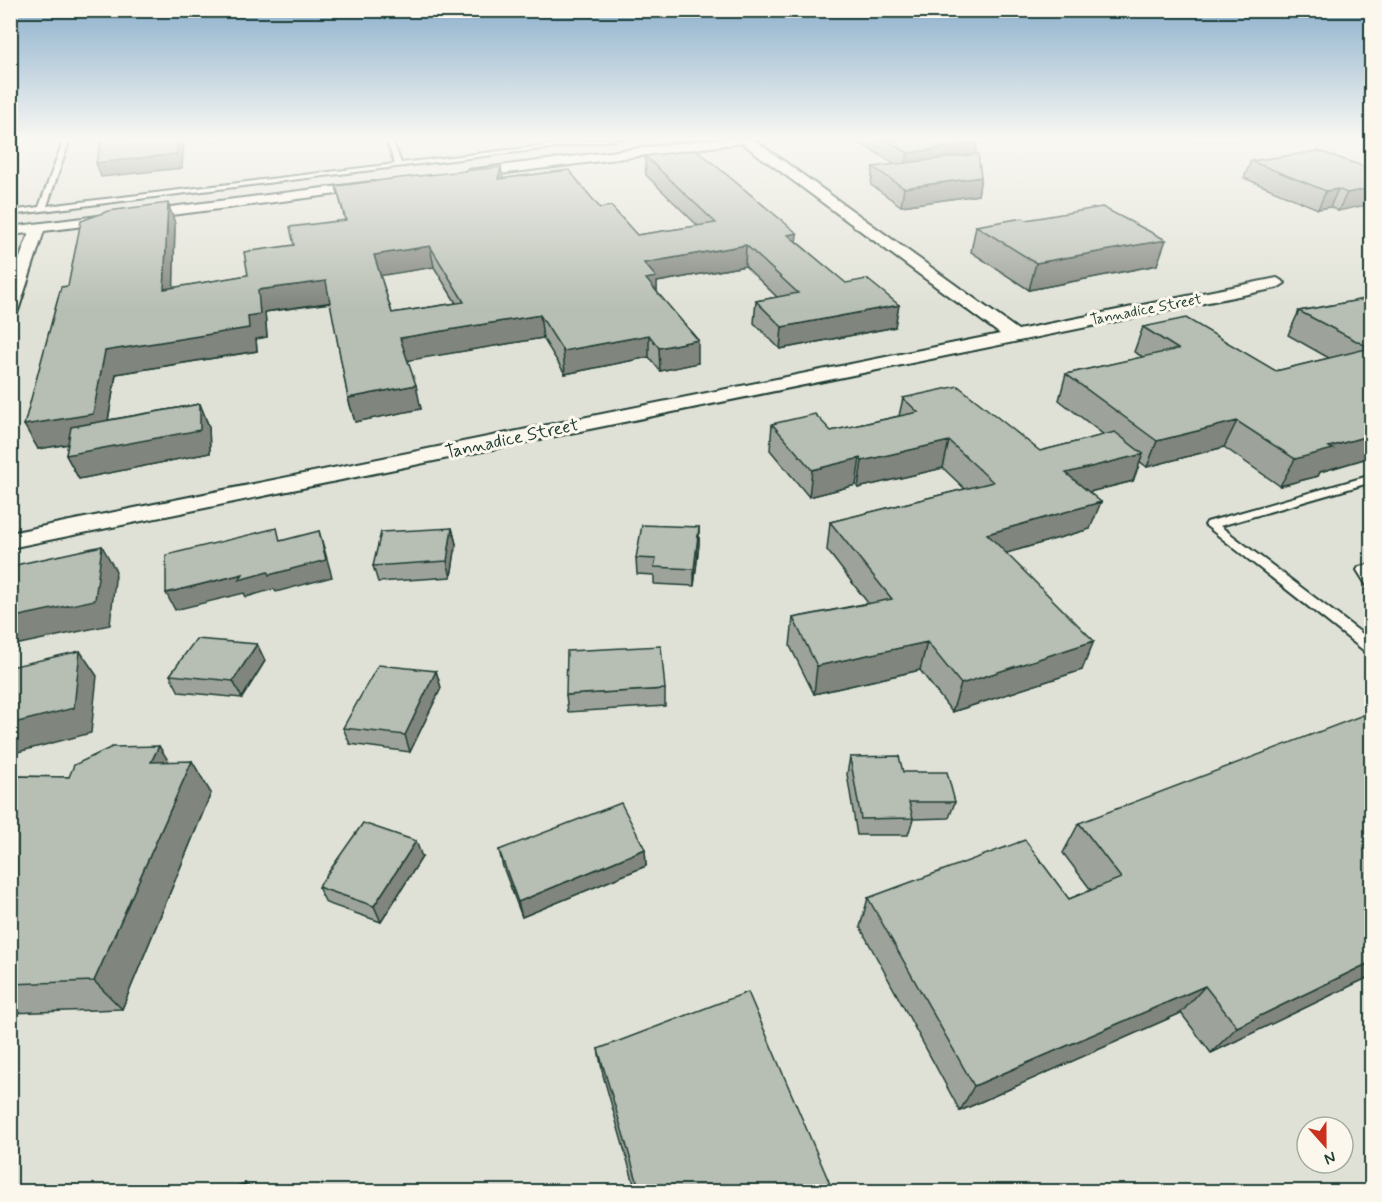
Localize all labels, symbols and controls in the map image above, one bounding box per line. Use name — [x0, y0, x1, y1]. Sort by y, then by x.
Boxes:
street label: Tannadice Street — [1088, 289, 1204, 331]
street label: Tannadice Street — [443, 413, 581, 465]
north arrow — [1295, 1115, 1355, 1175]
text: N — [1321, 1146, 1339, 1169]

